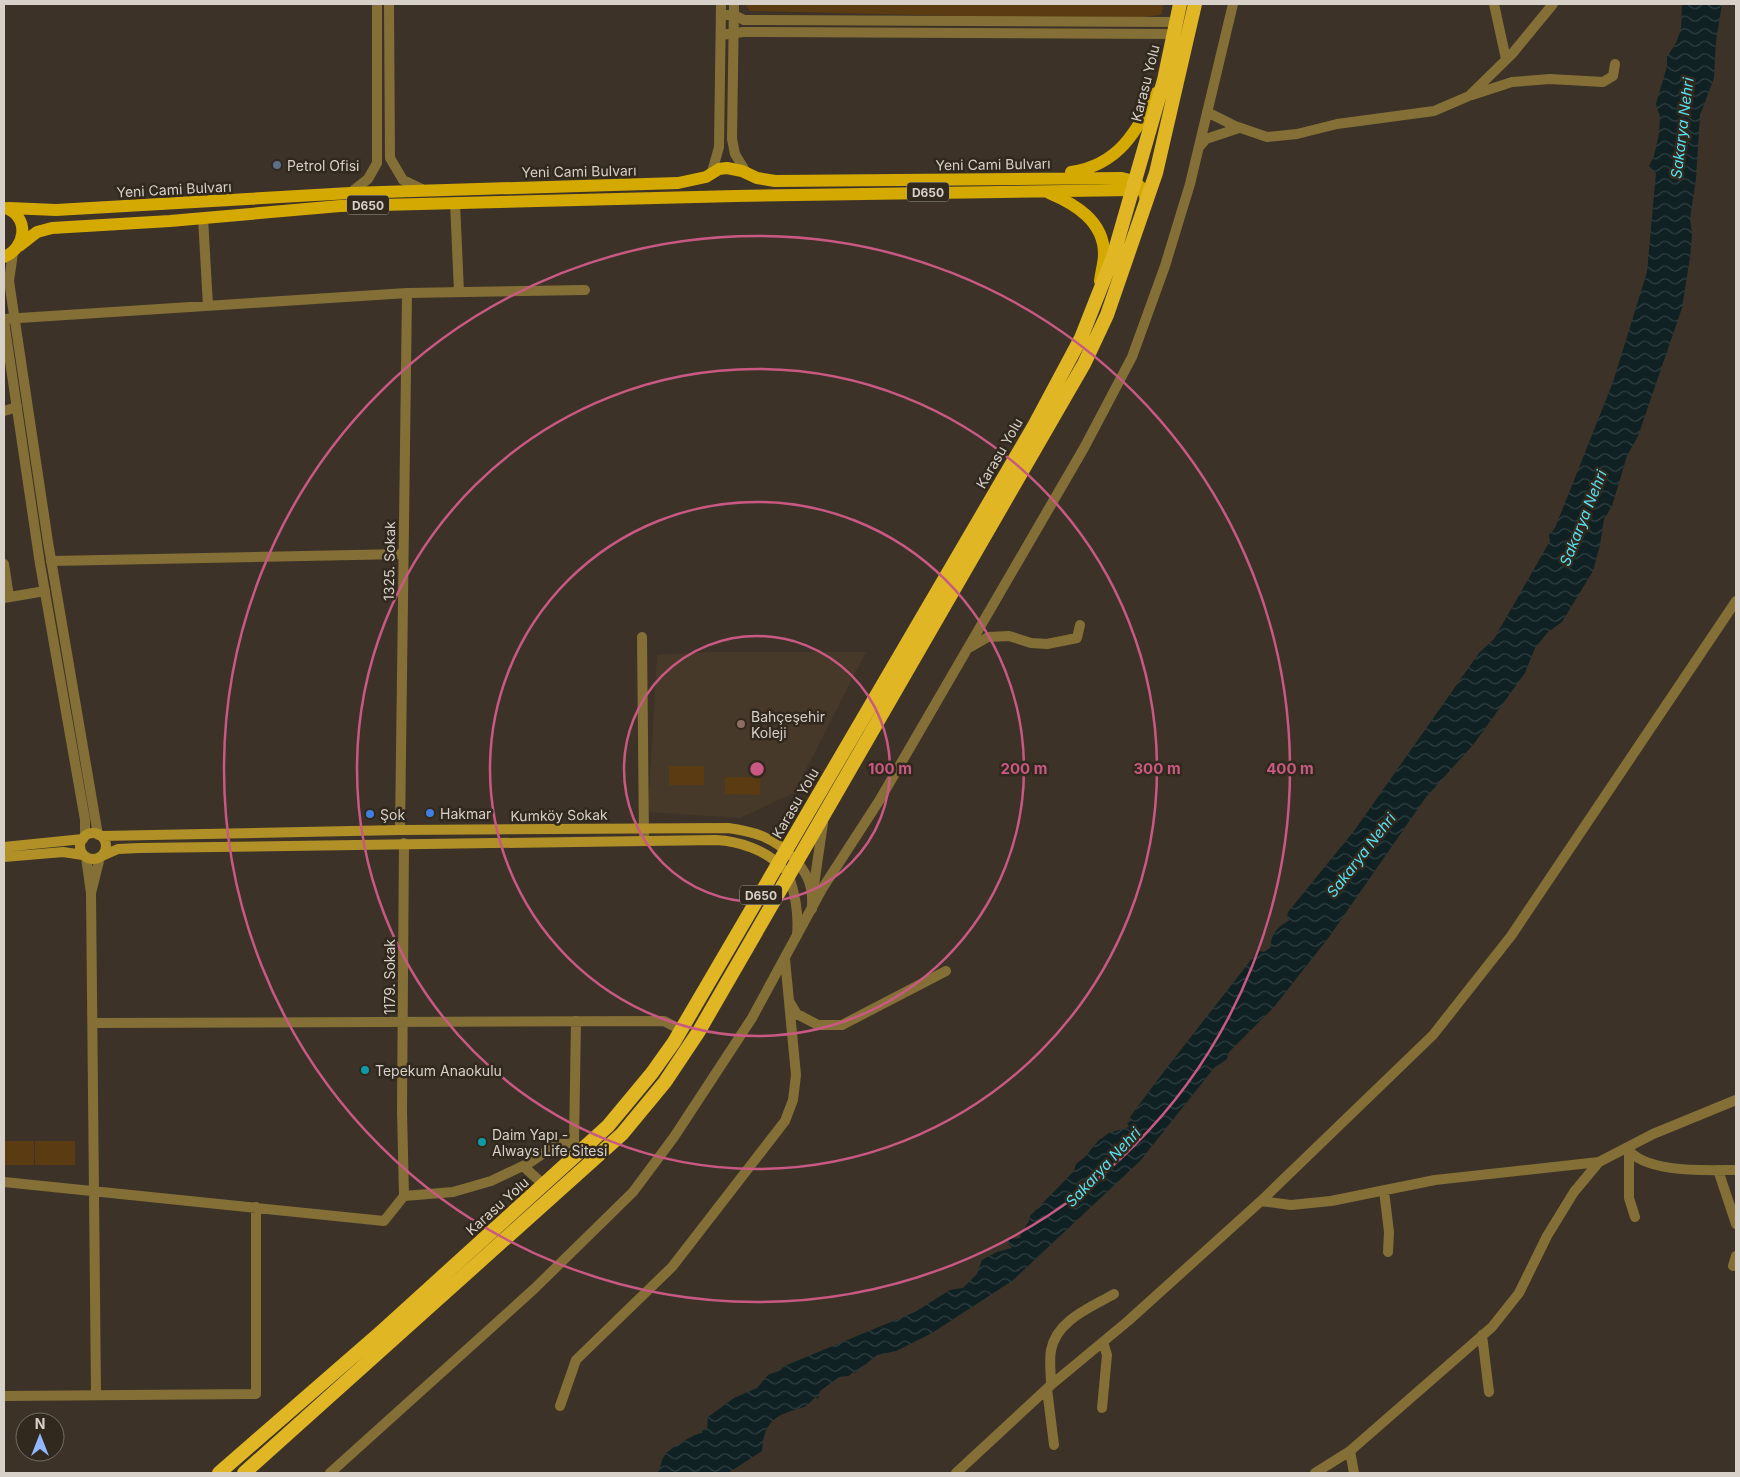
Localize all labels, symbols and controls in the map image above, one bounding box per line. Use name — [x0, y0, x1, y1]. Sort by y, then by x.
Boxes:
street label: Karasu Yolu — [1127, 43, 1163, 123]
water label: Sakarya Nehri — [1666, 76, 1698, 180]
street label: Yeni Cami Bulvarı — [935, 154, 1051, 174]
place label: Petrol Ofisi — [287, 157, 359, 174]
marker: Petrol Ofisi — [271, 159, 283, 171]
street label: Yeni Cami Bulvarı — [521, 161, 637, 181]
street label: Yeni Cami Bulvarı — [116, 177, 232, 201]
road number: D650 — [907, 182, 949, 202]
road number: D650 — [347, 196, 389, 214]
street label: Karasu Yolu — [972, 415, 1026, 491]
water label: Sakarya Nehri — [1555, 467, 1611, 569]
street label: 1325. Sokak — [380, 521, 398, 601]
place label: Bahçeşehir Koleji — [751, 708, 825, 741]
marker: Bahçeşehir Koleji — [735, 718, 747, 730]
text: 100 m — [868, 759, 912, 778]
text: 200 m — [1001, 759, 1047, 778]
text: 300 m — [1133, 759, 1181, 778]
text: 400 m — [1266, 759, 1314, 778]
centre of rings — [748, 760, 766, 778]
street label: Karasu Yolu — [768, 765, 822, 841]
place label: Hakmar — [440, 805, 491, 822]
place label: Şok — [380, 806, 405, 823]
street label: Kumköy Sokak — [510, 806, 608, 824]
marker: Hakmar — [424, 807, 436, 819]
marker: Şok — [364, 808, 376, 820]
water label: Sakarya Nehri — [1322, 809, 1400, 901]
road number: D650 — [740, 886, 782, 904]
street label: 1179. Sokak — [381, 939, 398, 1015]
place label: Tepekum Anaokulu — [375, 1062, 502, 1079]
marker: Tepekum Anaokulu — [359, 1064, 371, 1076]
water label: Sakarya Nehri — [1061, 1123, 1145, 1211]
place label: Daim Yapı - Always Life Sitesi — [492, 1126, 607, 1159]
marker: Daim Yapı - Always Life Sitesi — [476, 1136, 488, 1148]
street label: Karasu Yolu — [462, 1173, 532, 1239]
north arrow — [15, 1412, 65, 1462]
text: N — [35, 1415, 45, 1432]

